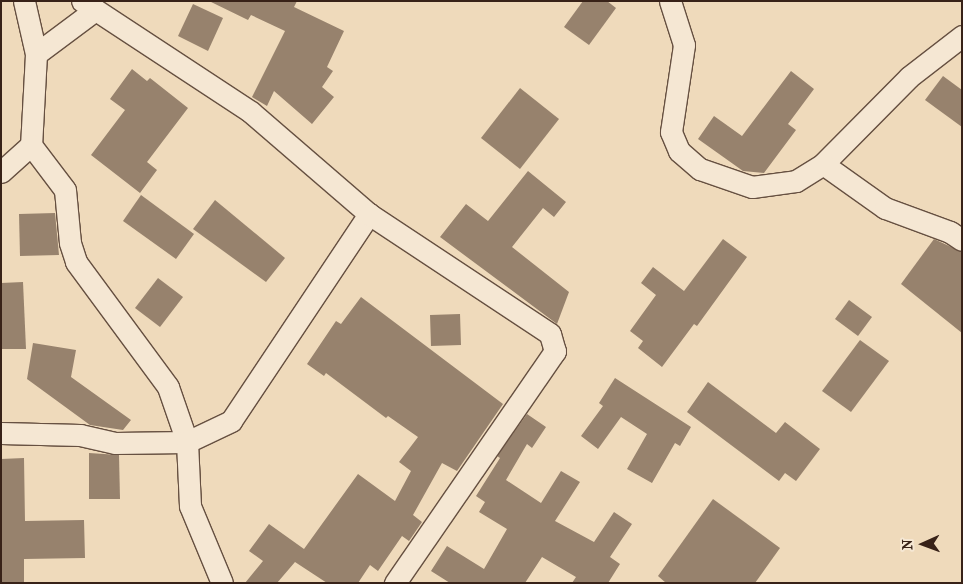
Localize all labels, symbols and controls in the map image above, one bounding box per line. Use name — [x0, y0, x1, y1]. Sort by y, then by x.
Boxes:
north arrow — [898, 519, 948, 569]
text: N — [899, 539, 916, 550]

